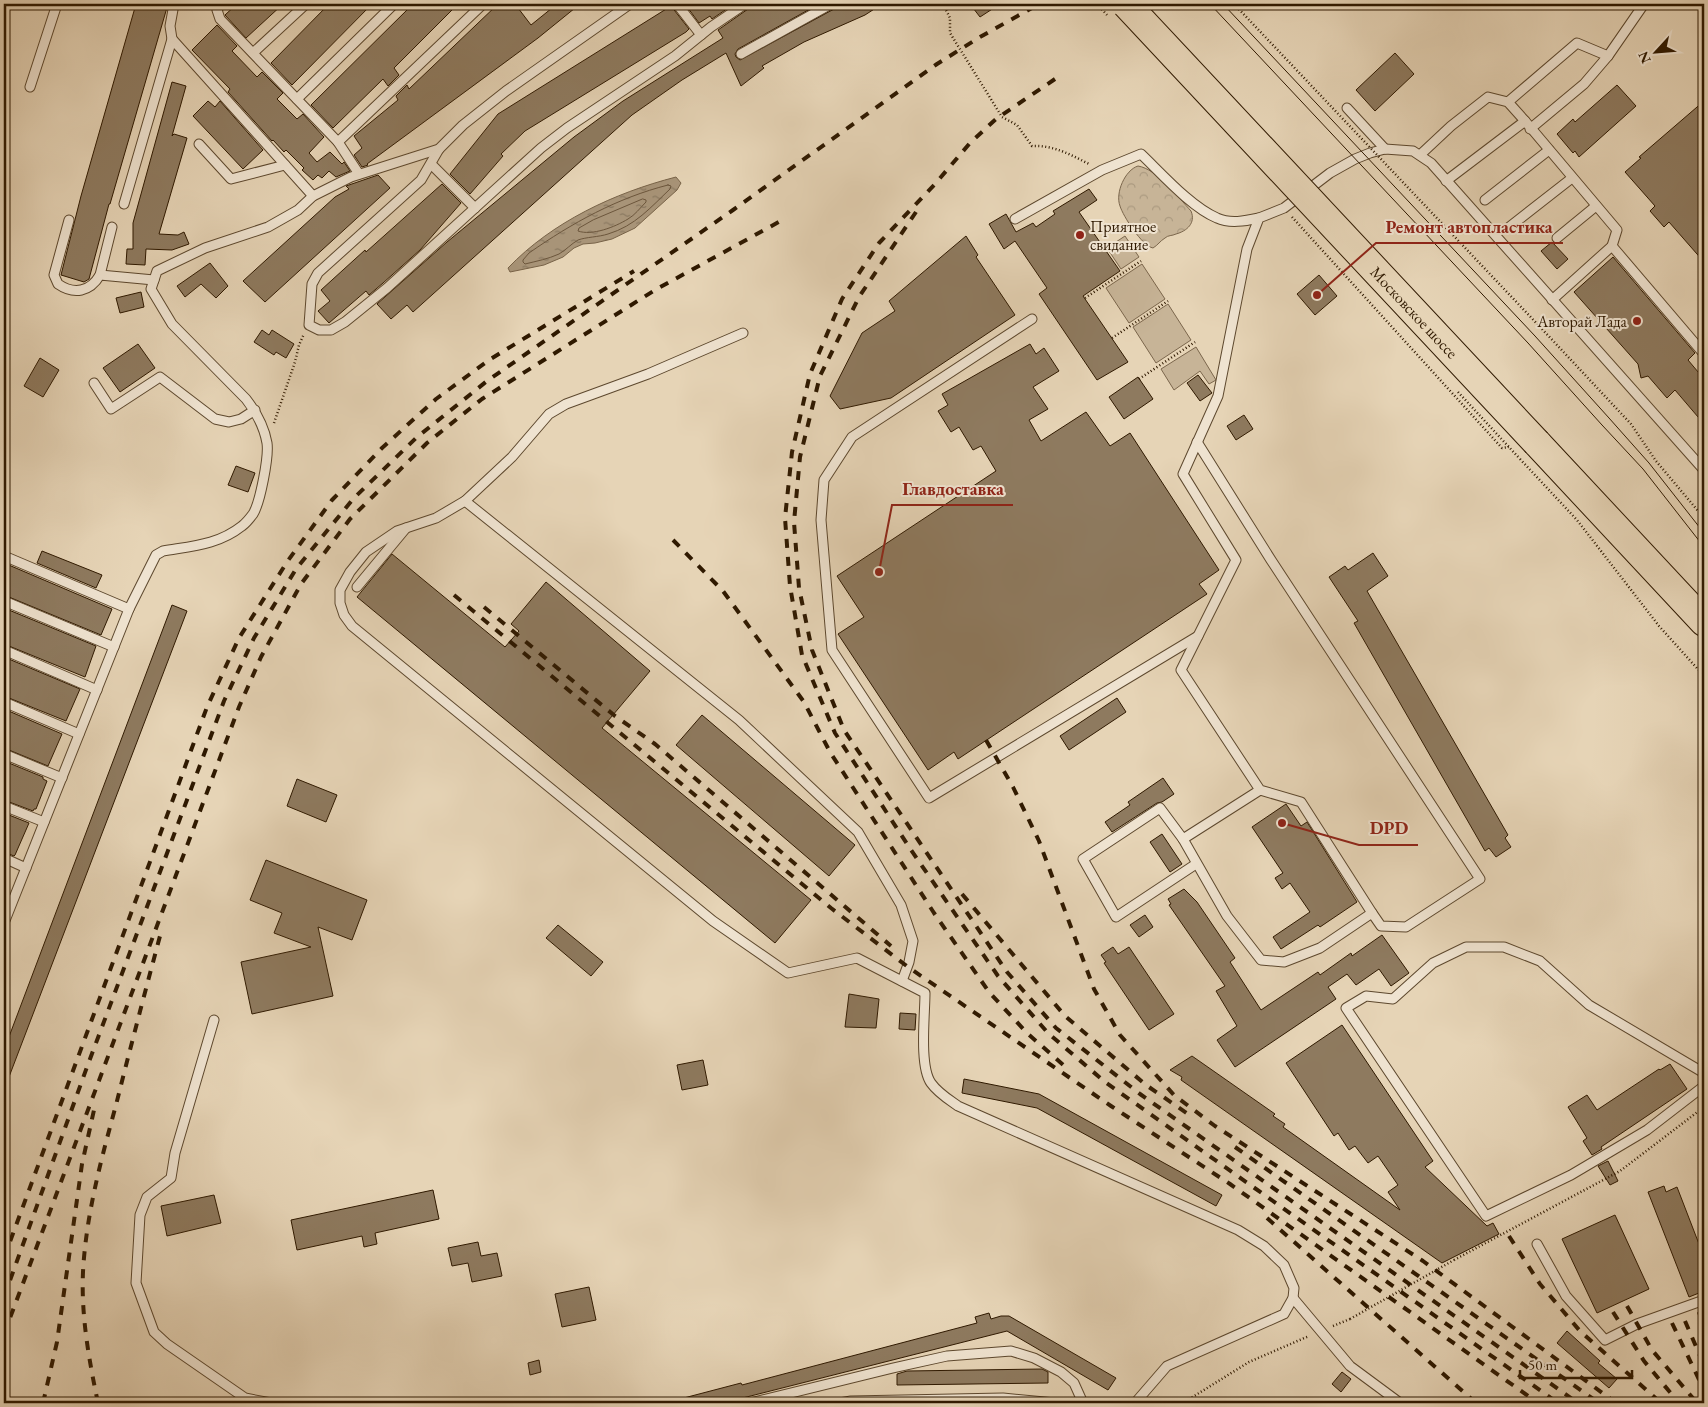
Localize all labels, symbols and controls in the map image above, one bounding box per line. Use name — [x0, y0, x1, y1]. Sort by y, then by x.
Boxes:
north arrow — [1630, 28, 1680, 78]
text: N — [1633, 48, 1655, 67]
callout: Ремонт автопластика — [1376, 210, 1563, 243]
text: Ремонт автопластика — [1385, 215, 1553, 238]
place label: Приятное свидание — [1090, 216, 1156, 255]
marker: Приятное свидание — [1074, 229, 1086, 241]
street label: Московское шоссе — [1366, 261, 1463, 363]
place label: Авторай Лада — [1536, 311, 1628, 332]
marker: Авторай Лада — [1631, 315, 1643, 327]
callout: Главдоставка — [892, 472, 1013, 505]
text: Главдоставка — [902, 477, 1004, 500]
callout: DPD — [1359, 812, 1418, 845]
text: DPD — [1370, 816, 1408, 839]
scale bar — [1520, 1347, 1633, 1379]
text: 50 m — [1528, 1355, 1557, 1374]

